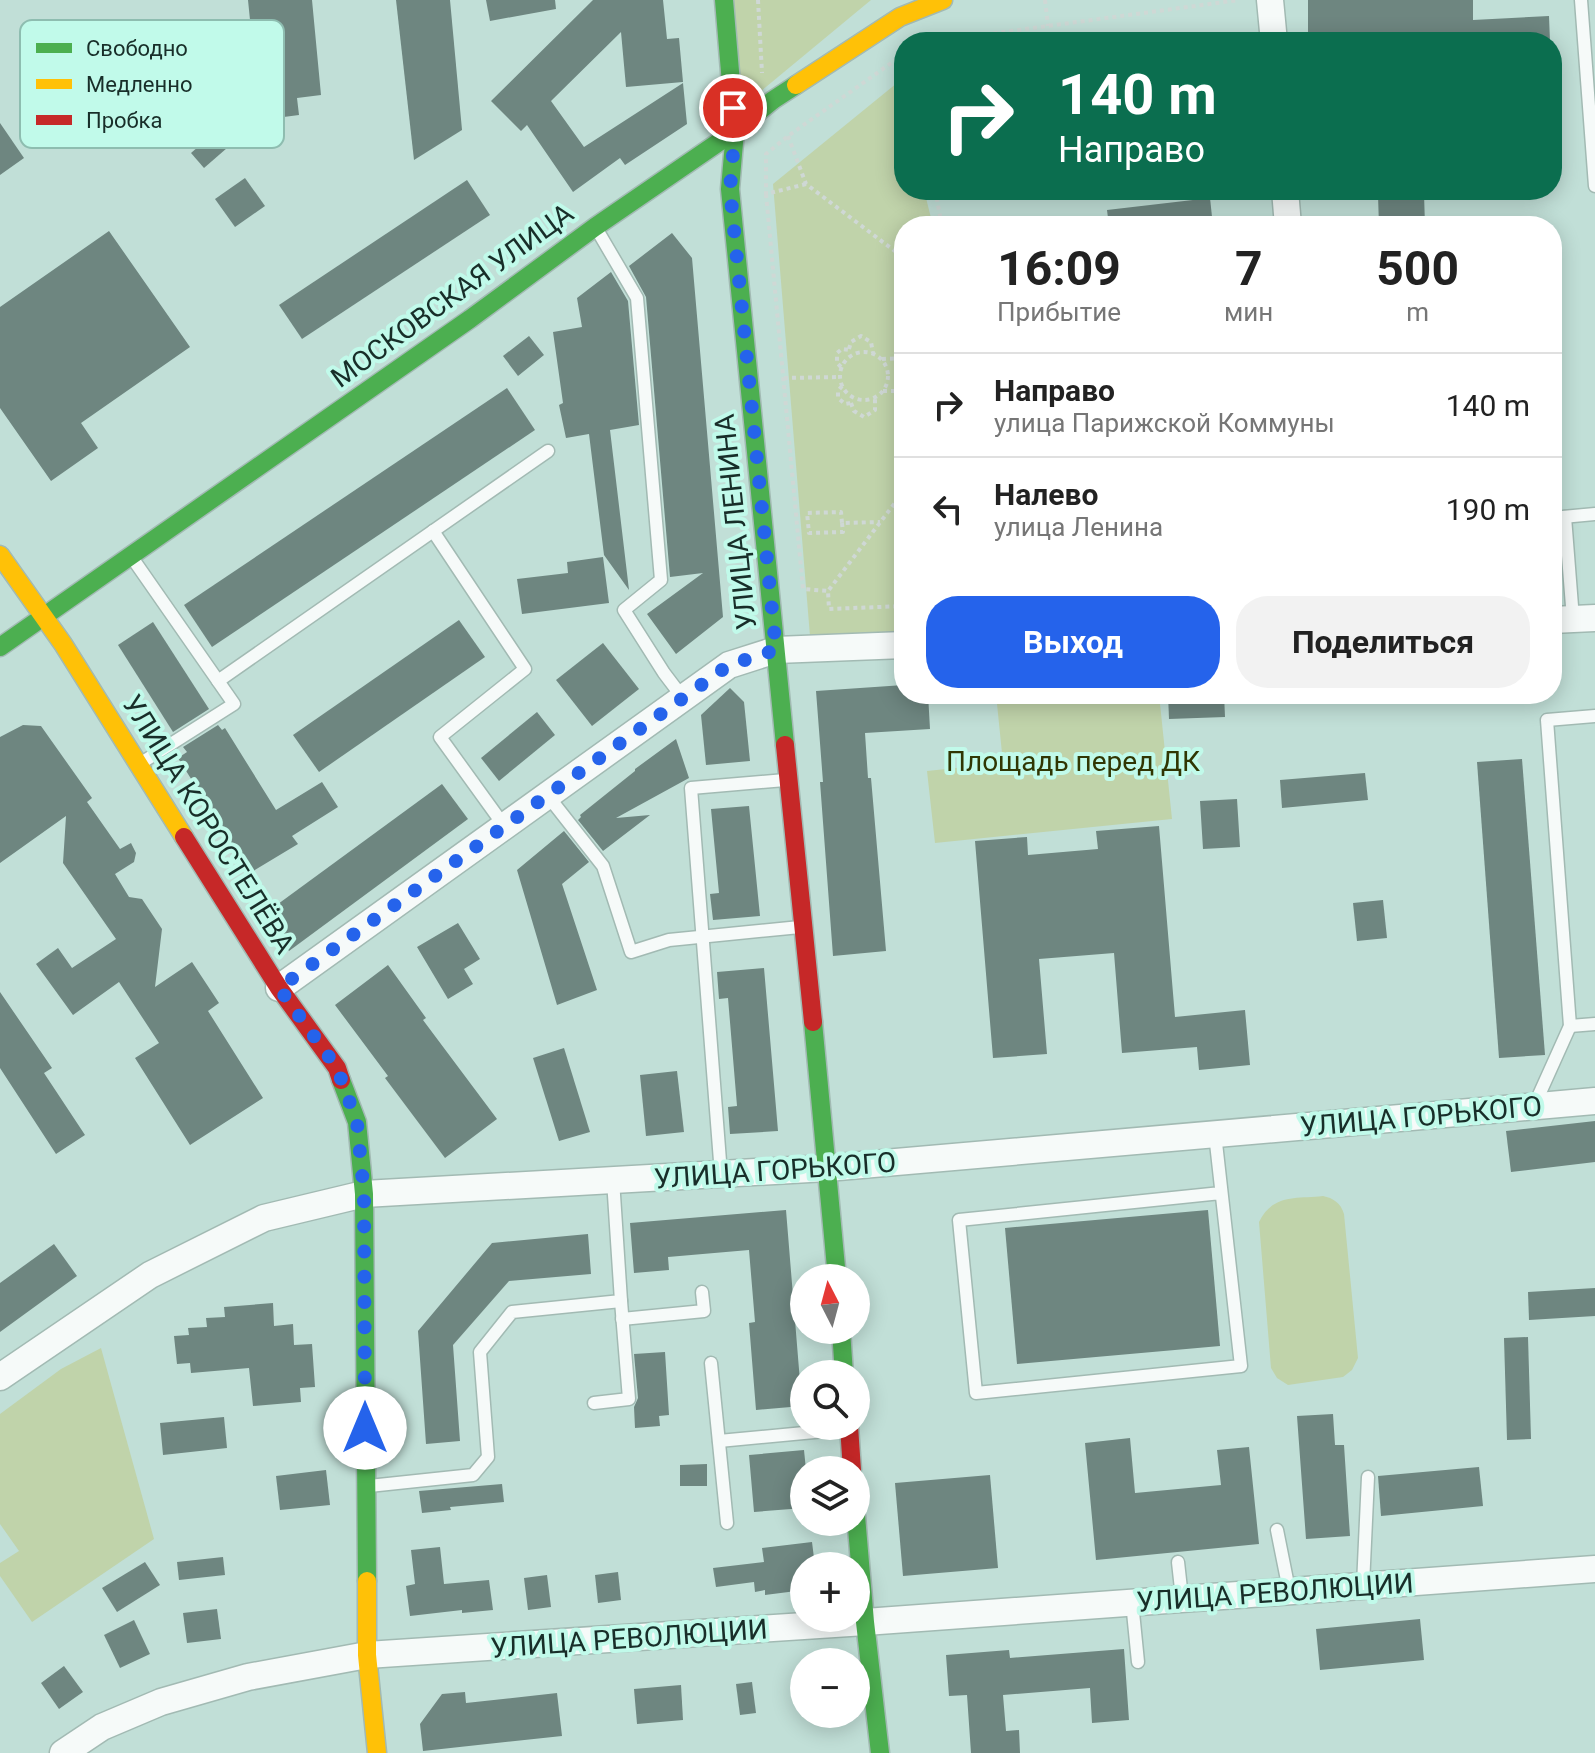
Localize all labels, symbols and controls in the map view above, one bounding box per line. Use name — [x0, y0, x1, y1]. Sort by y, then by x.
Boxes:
legend — [20, 20, 284, 148]
text: Свободно — [86, 36, 188, 61]
text: 140 m — [1058, 62, 1217, 128]
icon: right — [926, 64, 1030, 168]
text: Медленно — [86, 72, 192, 97]
pin — [699, 74, 767, 142]
icon: arrive — [711, 86, 755, 130]
text: Пробка — [86, 108, 162, 133]
text: Направо — [1058, 129, 1205, 171]
street label: МОСКОВСКАЯ УЛИЦА — [325, 196, 580, 394]
text: 16:09 — [997, 240, 1121, 297]
text: 7 — [1235, 240, 1262, 297]
text: 500 — [1376, 240, 1459, 297]
text: Прибытие — [997, 297, 1121, 327]
text: мин — [1224, 297, 1273, 327]
text: m — [1406, 297, 1429, 327]
text: Направо — [994, 373, 1115, 408]
icon: right — [926, 383, 970, 427]
text: 140 m — [1446, 388, 1530, 423]
text: улица Парижской Коммуны — [994, 408, 1335, 438]
street label: УЛИЦА ЛЕНИНА — [708, 412, 763, 631]
text: Налево — [994, 477, 1098, 512]
icon: left — [926, 487, 970, 531]
text: 190 m — [1446, 492, 1530, 527]
text: улица Ленина — [994, 512, 1163, 542]
button: Выход — [926, 596, 1220, 688]
button: Поделиться — [1236, 596, 1530, 688]
street label: УЛИЦА КОРОСТЕЛЁВА — [116, 689, 302, 959]
park label: Площадь перед ДК — [946, 745, 1200, 778]
street label: УЛИЦА ГОРЬКОГО — [1299, 1089, 1543, 1144]
street label: УЛИЦА ГОРЬКОГО — [653, 1146, 897, 1195]
north arrow — [790, 1264, 870, 1344]
map controls — [790, 1264, 870, 1728]
button: search — [790, 1360, 870, 1440]
position arrow — [323, 1386, 407, 1470]
button: layers — [790, 1456, 870, 1536]
button: + — [790, 1552, 870, 1632]
street label: УЛИЦА РЕВОЛЮЦИИ — [1135, 1566, 1415, 1619]
street label: УЛИЦА РЕВОЛЮЦИИ — [489, 1612, 769, 1665]
button: − — [790, 1648, 870, 1728]

